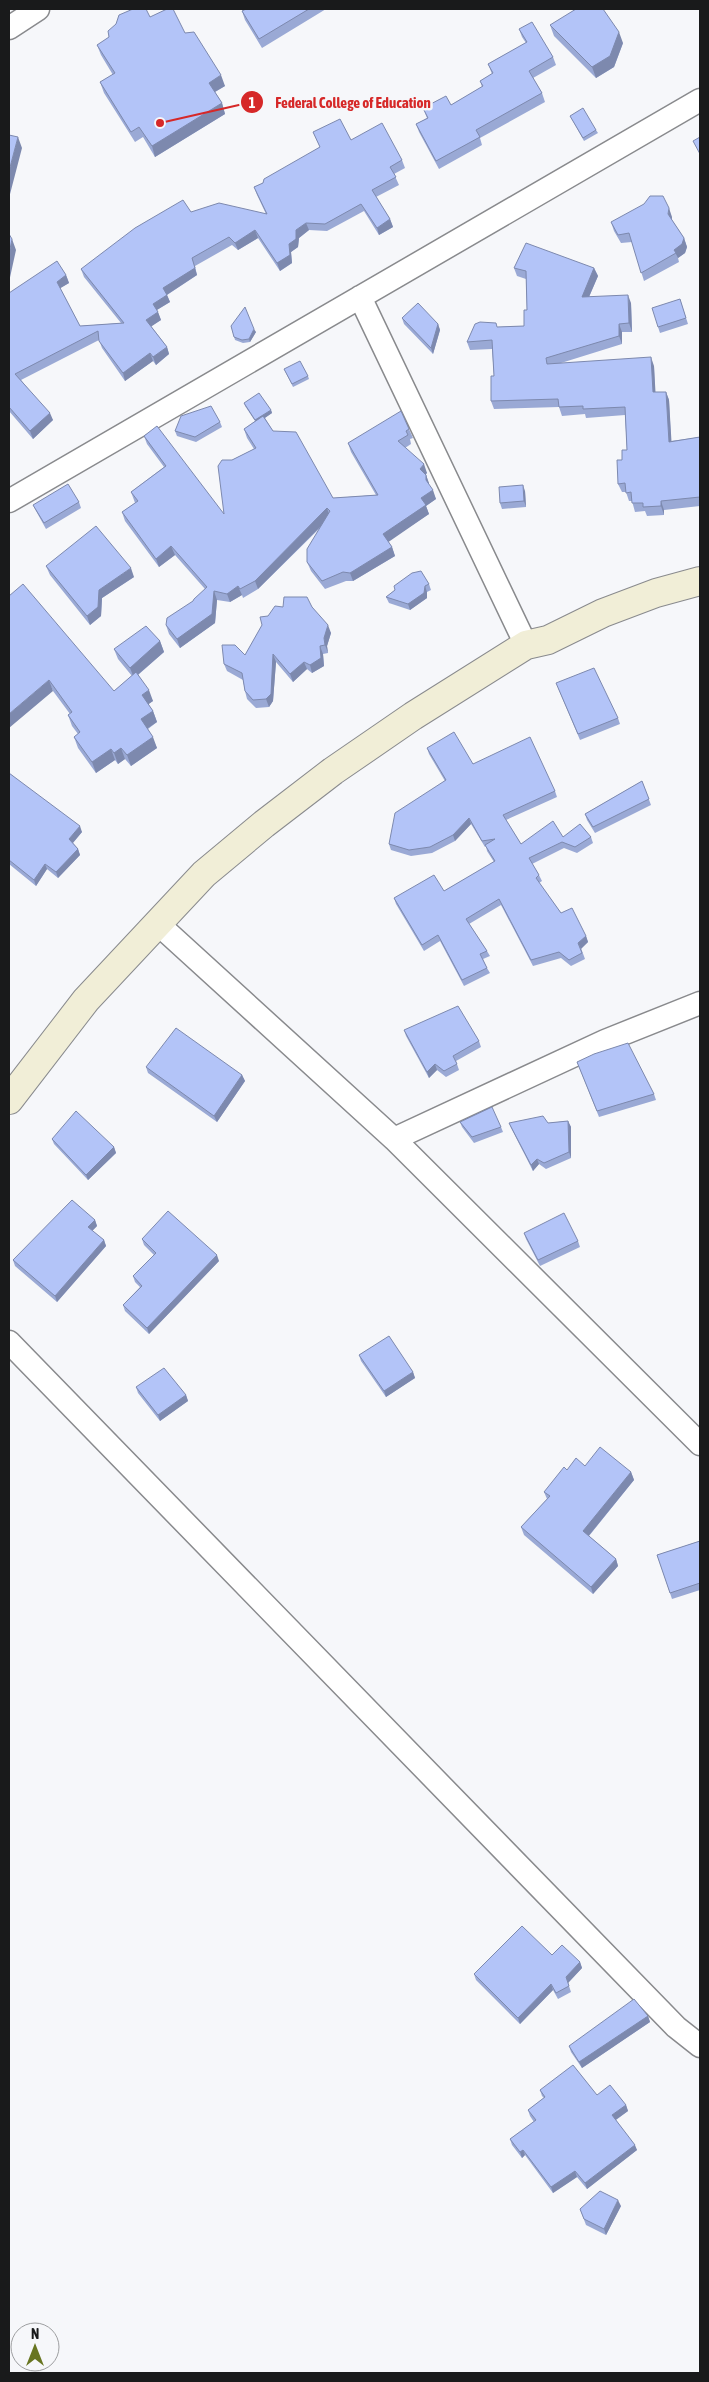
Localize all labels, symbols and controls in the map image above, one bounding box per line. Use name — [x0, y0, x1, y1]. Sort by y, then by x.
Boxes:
callout: Federal College of Education — [240, 87, 440, 117]
text: 1 — [248, 94, 256, 111]
text: Federal College of Education — [275, 94, 431, 111]
north arrow — [10, 2322, 60, 2372]
text: N — [31, 2326, 39, 2342]

